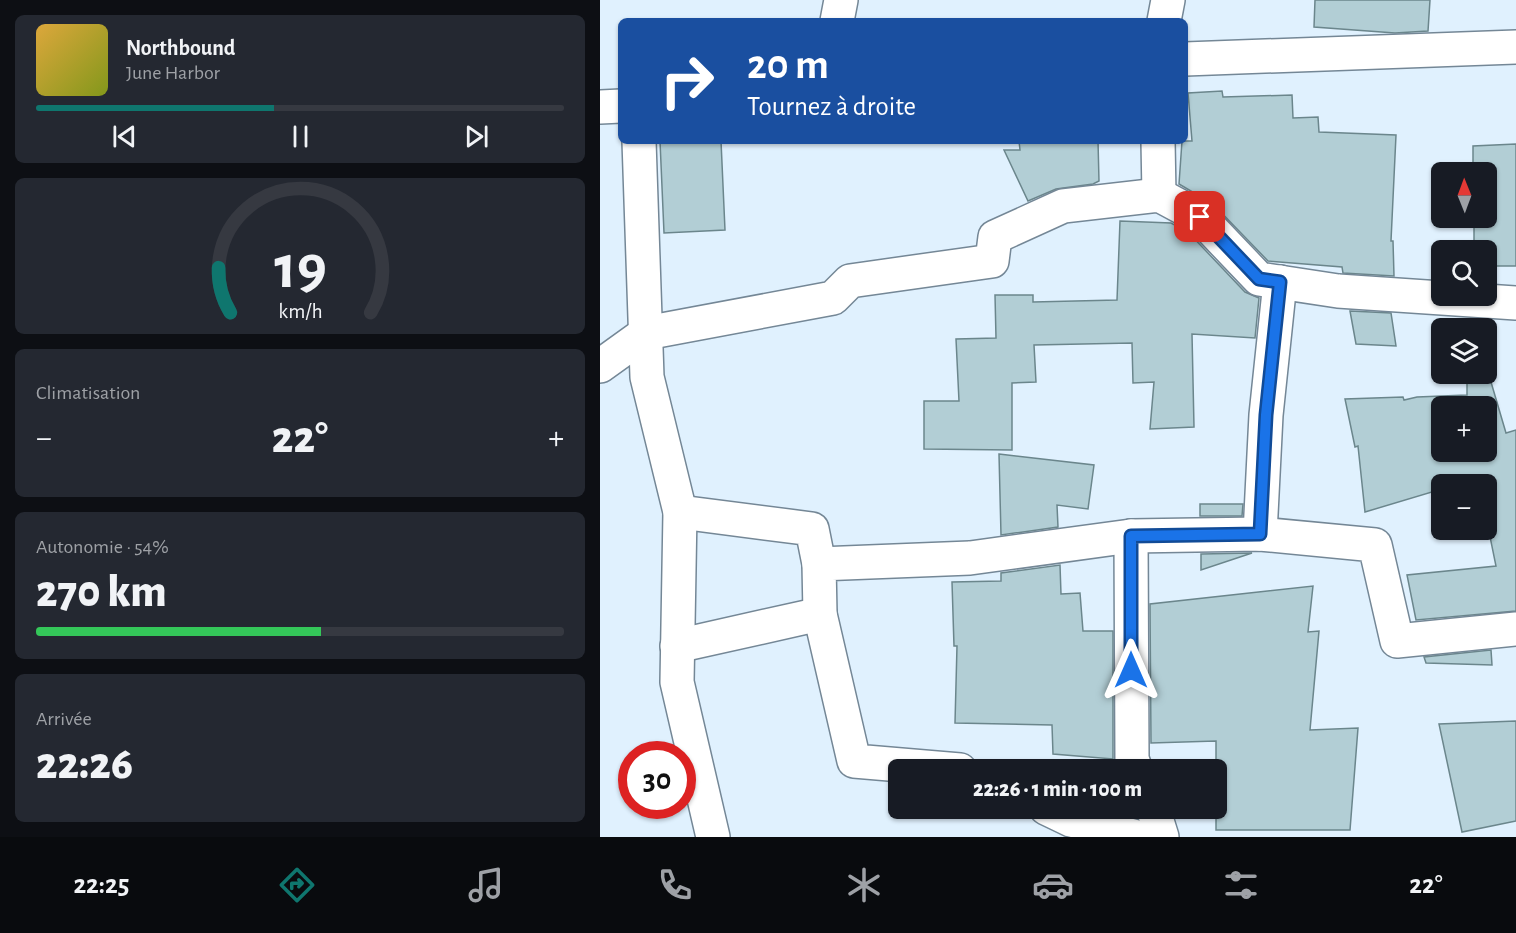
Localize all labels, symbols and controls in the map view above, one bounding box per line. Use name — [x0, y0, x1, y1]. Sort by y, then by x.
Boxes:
text: Northbound — [126, 37, 235, 59]
icon: right — [648, 42, 726, 120]
text: 20 m — [747, 44, 829, 86]
text: June Harbor — [126, 63, 220, 83]
text: Tournez à droite — [747, 93, 916, 120]
icon: previous — [108, 120, 141, 153]
icon: pause — [284, 120, 317, 153]
icon: next — [460, 120, 493, 153]
north arrow — [1431, 162, 1497, 228]
map controls — [1431, 162, 1497, 540]
pin — [1174, 191, 1225, 242]
icon: arrive — [1183, 200, 1216, 233]
text: 19 — [274, 237, 326, 299]
button: search — [1431, 240, 1497, 306]
text: km/h — [278, 301, 322, 322]
button: layers — [1431, 318, 1497, 384]
text: Climatisation — [36, 383, 140, 403]
button: + — [1431, 396, 1497, 462]
text: 22° — [272, 416, 328, 461]
text: − — [36, 422, 52, 455]
text: + — [548, 422, 564, 455]
button: − — [1431, 474, 1497, 540]
text: Autonomie · 54% — [36, 537, 169, 557]
text: 270 km — [36, 570, 167, 615]
position arrow — [1099, 638, 1163, 702]
text: Arrivée — [36, 709, 92, 729]
speed limit sign: 30 — [618, 741, 696, 819]
text: 22:26 — [36, 742, 133, 787]
text: 22:26 · 1 min · 100 m — [973, 778, 1142, 800]
icon: directions — [276, 864, 318, 906]
icon: music — [465, 864, 507, 906]
icon: phone — [654, 864, 696, 906]
icon: climate — [843, 864, 885, 906]
icon: car — [1032, 864, 1074, 906]
icon: filters — [1220, 864, 1262, 906]
text: 22:25 — [73, 871, 129, 898]
text: 22° — [1409, 871, 1443, 898]

